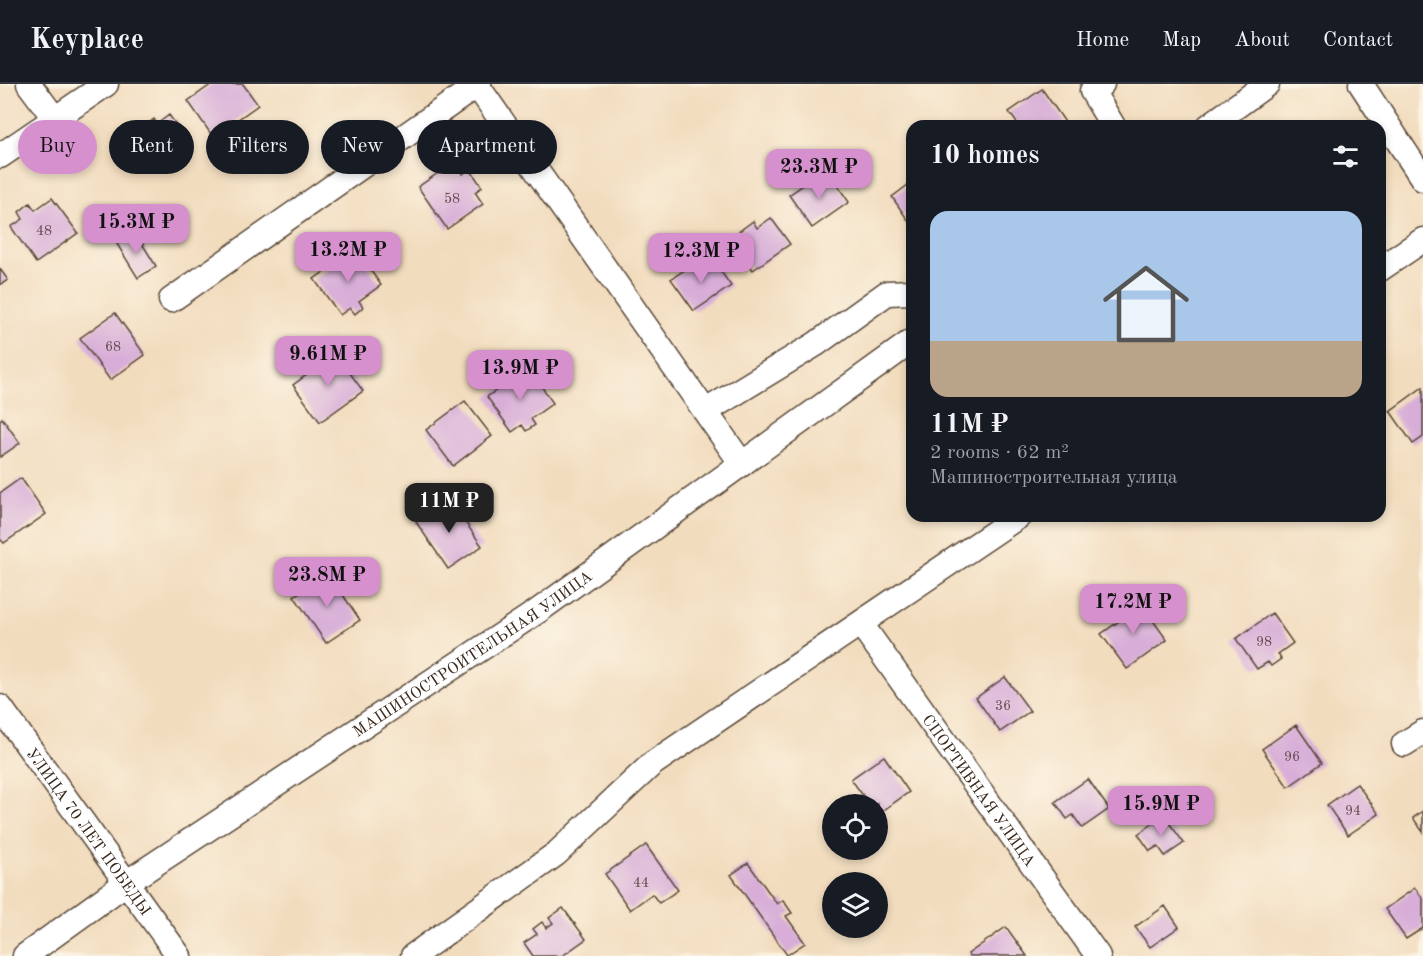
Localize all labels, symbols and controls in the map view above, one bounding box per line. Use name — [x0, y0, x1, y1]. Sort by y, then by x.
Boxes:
text: Keyplace — [30, 27, 144, 55]
text: Home — [1076, 30, 1129, 51]
text: Map — [1162, 30, 1201, 51]
text: About — [1234, 30, 1290, 51]
text: Contact — [1323, 30, 1393, 51]
chip: Buy — [18, 120, 97, 174]
chip: Rent — [109, 120, 194, 174]
chip: Filters — [206, 120, 309, 174]
chip: New — [321, 120, 405, 174]
chip: Apartment — [417, 120, 557, 174]
icon: filters — [1329, 140, 1362, 173]
text: 10 homes — [930, 143, 1039, 169]
pin: 23.3M ₽ — [764, 149, 874, 200]
text: 23.3M ₽ — [780, 158, 858, 178]
house number: 58 — [444, 192, 460, 206]
pin: 15.3M ₽ — [81, 204, 191, 255]
text: 15.3M ₽ — [97, 213, 175, 233]
house number: 48 — [36, 224, 52, 238]
pin: 13.2M ₽ — [293, 232, 403, 283]
pin: 12.3M ₽ — [646, 233, 756, 284]
text: 13.2M ₽ — [309, 241, 387, 261]
text: 12.3M ₽ — [662, 242, 740, 262]
icon: home — [1092, 250, 1200, 358]
pin: 9.61M ₽ — [273, 336, 383, 387]
house number: 68 — [105, 340, 121, 354]
text: 9.61M ₽ — [289, 345, 367, 365]
pin: 13.9M ₽ — [465, 350, 575, 401]
text: 13.9M ₽ — [481, 359, 559, 379]
text: 11M ₽ — [930, 412, 1009, 438]
text: 2 rooms · 62 m² — [930, 443, 1069, 463]
text: Машиностроительная улица — [930, 468, 1178, 488]
pin: 11M ₽ — [407, 483, 491, 534]
text: 11M ₽ — [419, 492, 479, 512]
pin: 23.8M ₽ — [272, 557, 382, 608]
text: 23.8M ₽ — [288, 566, 366, 586]
street label: МАШИНОСТРОИТЕЛЬНАЯ УЛИЦА — [351, 569, 596, 741]
pin: 17.2M ₽ — [1078, 584, 1188, 635]
text: 17.2M ₽ — [1094, 593, 1172, 613]
house number: 98 — [1256, 635, 1272, 649]
house number: 36 — [995, 699, 1011, 713]
street label: СПОРТИВНАЯ УЛИЦА — [918, 712, 1037, 870]
street label: УЛИЦА 70 ЛЕТ ПОБЕДЫ — [22, 746, 153, 919]
house number: 96 — [1284, 750, 1300, 764]
pin: 15.9M ₽ — [1106, 786, 1216, 837]
map controls — [822, 794, 888, 938]
button: locate — [822, 794, 888, 860]
text: 15.9M ₽ — [1122, 795, 1200, 815]
house number: 94 — [1345, 804, 1361, 818]
button: layers — [822, 872, 888, 938]
house number: 44 — [633, 876, 649, 890]

